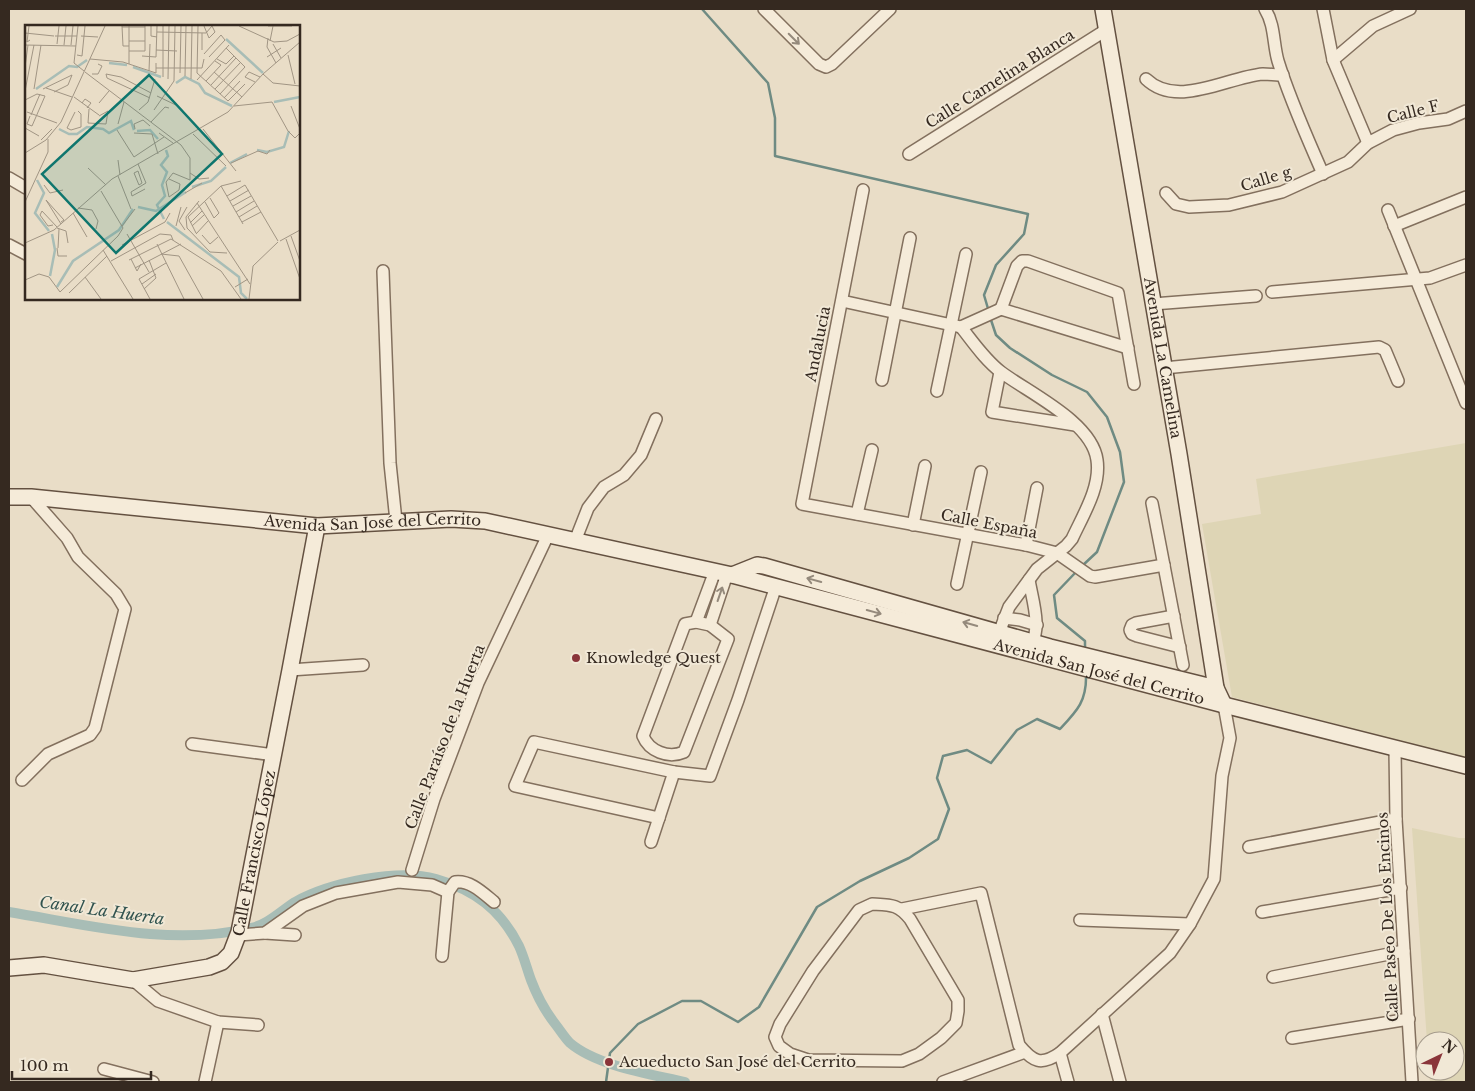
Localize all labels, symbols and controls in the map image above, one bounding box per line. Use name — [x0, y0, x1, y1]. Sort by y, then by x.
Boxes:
inset map — [25, 25, 300, 300]
street label: Calle Camelina Blanca — [922, 25, 1078, 132]
one-way arrow — [788, 33, 800, 45]
street label: Calle F — [1385, 96, 1441, 127]
street label: Calle g — [1238, 162, 1294, 195]
street label: Avenida La Camelina — [1140, 275, 1186, 441]
street label: Andalucia — [801, 304, 834, 384]
street label: Calle España — [939, 505, 1040, 542]
street label: Avenida San José del Cerrito — [262, 509, 482, 535]
one-way arrow — [806, 574, 822, 584]
one-way arrow — [716, 587, 725, 603]
one-way arrow — [865, 608, 881, 617]
one-way arrow — [963, 618, 979, 628]
street label: Avenida San José del Cerrito — [990, 634, 1207, 708]
street label: Calle Paraíso de la Huerta — [400, 641, 489, 832]
place label: Knowledge Quest — [586, 648, 721, 667]
marker: Knowledge Quest — [570, 652, 582, 664]
street label: Calle Francisco López — [228, 768, 279, 938]
street label: Calle Paseo De Los Encinos — [1373, 811, 1402, 1023]
water label: Canal La Huerta — [38, 891, 166, 929]
north arrow — [1415, 1031, 1465, 1081]
text: N — [1438, 1035, 1460, 1058]
scale bar — [12, 1048, 151, 1080]
place label: Acueducto San José del Cerrito — [618, 1052, 856, 1071]
text: 100 m — [20, 1056, 69, 1075]
marker: Acueducto San José del Cerrito — [603, 1056, 615, 1068]

